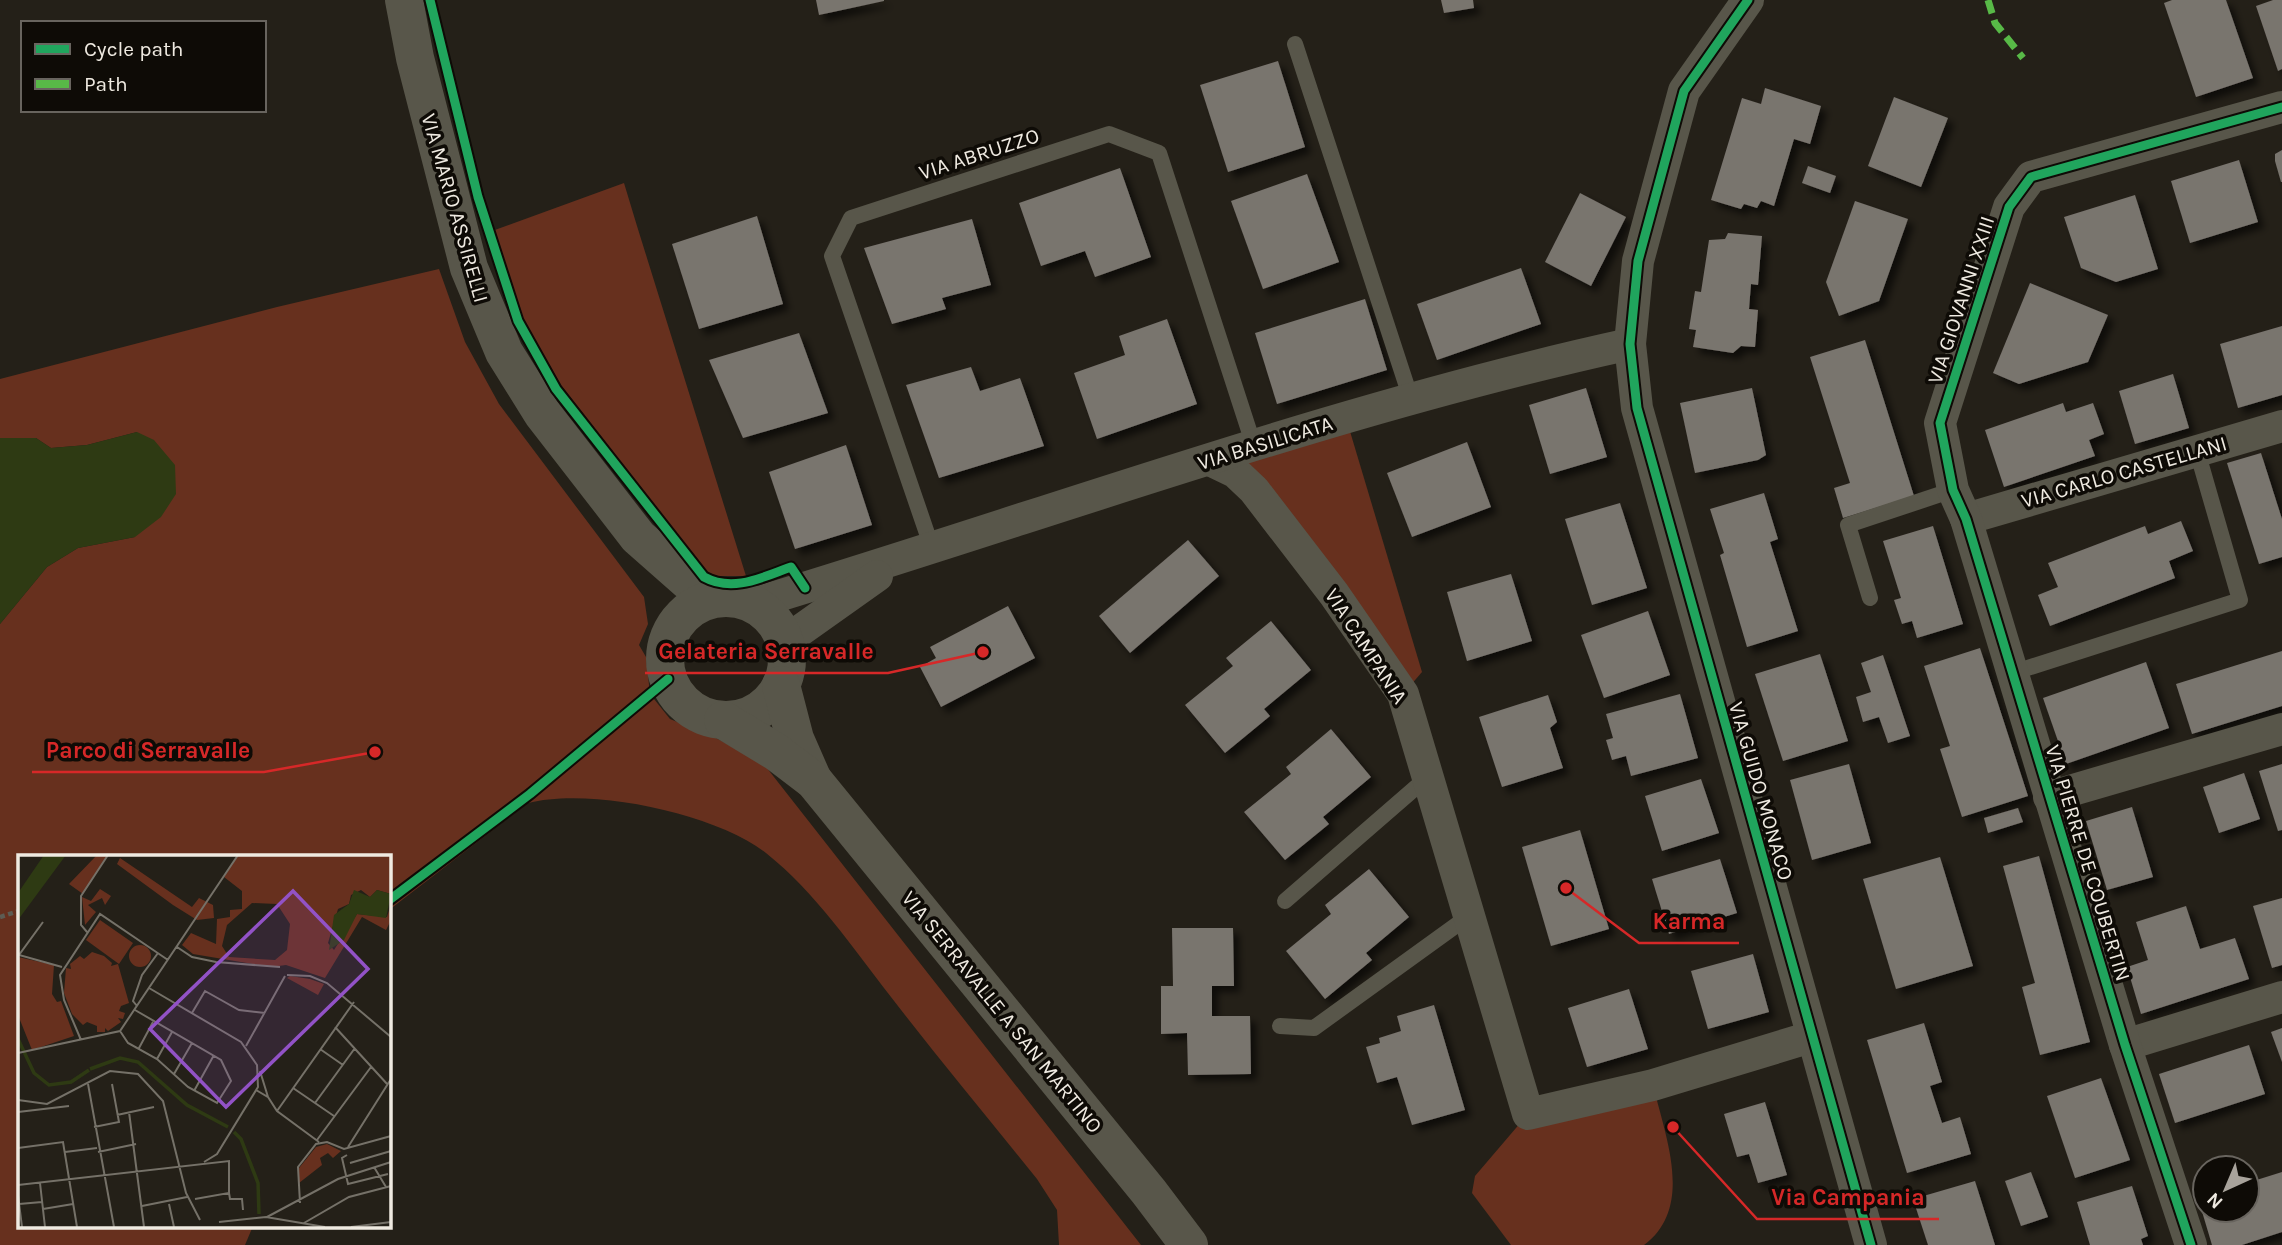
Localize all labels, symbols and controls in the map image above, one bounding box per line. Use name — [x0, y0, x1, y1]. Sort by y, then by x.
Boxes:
legend — [21, 21, 266, 112]
text: Cycle path — [84, 37, 184, 61]
text: Path — [84, 72, 128, 96]
street label: VIA MARIO ASSIRELLI — [417, 111, 493, 305]
street label: VIA ABRUZZO — [916, 123, 1042, 185]
street label: VIA GIOVANNI XXIII — [1923, 213, 1999, 387]
street label: VIA BASILICATA — [1195, 411, 1335, 475]
street label: VIA CARLO CASTELLANI — [2018, 431, 2230, 513]
street label: VIA CAMPANIA — [1320, 584, 1412, 708]
callout: Gelateria Serravalle — [645, 629, 888, 673]
text: Gelateria Serravalle — [658, 638, 874, 665]
street label: VIA GUIDO MONACO — [1724, 699, 1798, 883]
callout: Parco di Serravalle — [32, 728, 264, 772]
text: Parco di Serravalle — [46, 737, 250, 764]
street label: VIA PIERRE DE COUBERTIN — [2041, 742, 2135, 984]
inset map — [18, 855, 390, 1228]
street label: VIA SERRAVALLE A SAN MARTINO — [897, 886, 1107, 1138]
callout: Karma — [1639, 899, 1739, 943]
text: Karma — [1653, 908, 1725, 935]
north arrow — [2191, 1154, 2261, 1224]
callout: Via Campania — [1757, 1175, 1939, 1219]
text: Via Campania — [1771, 1184, 1925, 1211]
text: N — [2202, 1188, 2227, 1213]

